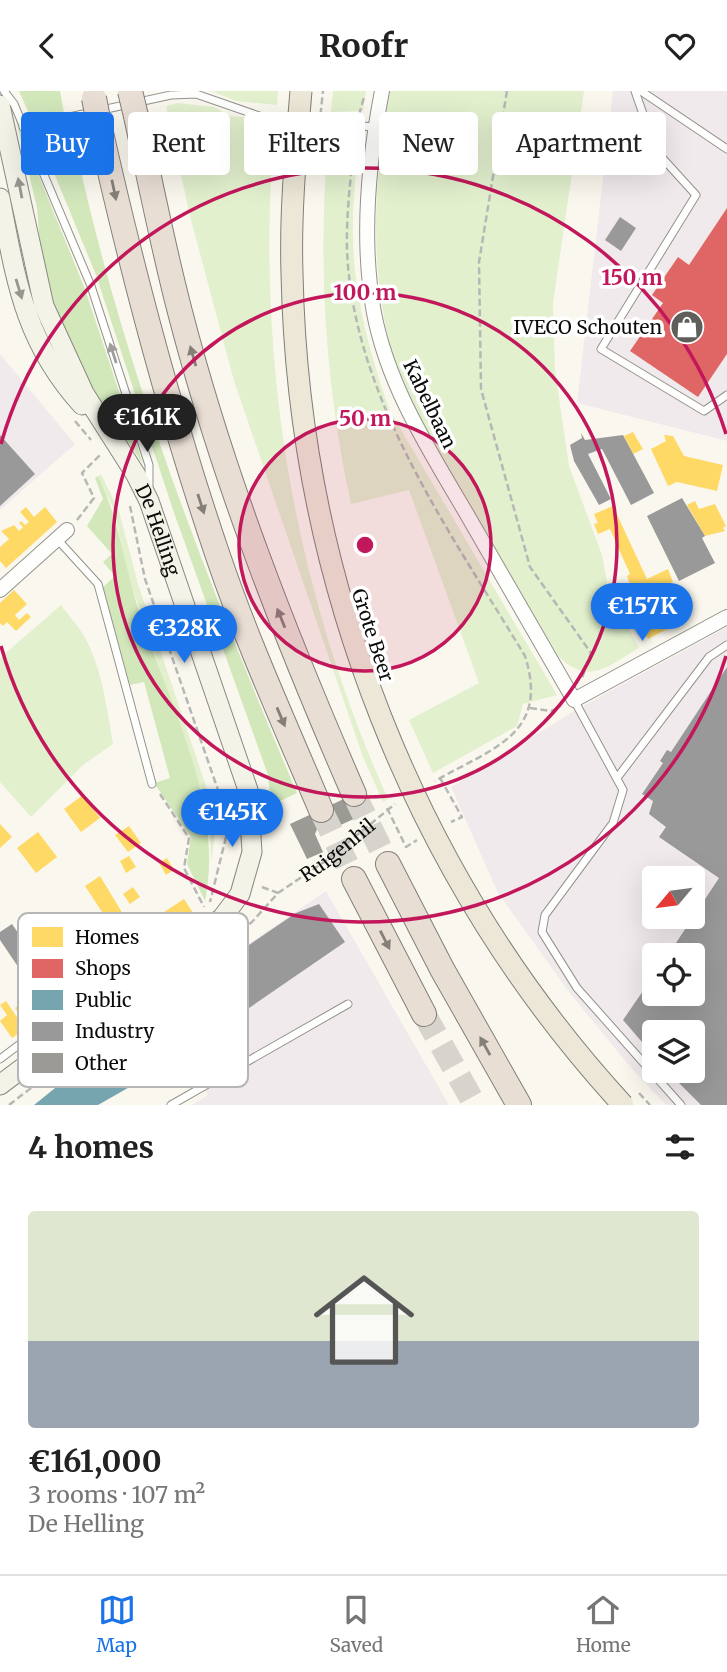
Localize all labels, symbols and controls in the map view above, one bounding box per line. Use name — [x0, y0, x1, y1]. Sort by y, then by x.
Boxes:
text: Roofr — [319, 26, 408, 66]
icon: back — [28, 27, 66, 65]
icon: heart — [661, 27, 699, 65]
chip: Buy — [21, 112, 114, 175]
chip: Rent — [128, 112, 230, 175]
chip: Filters — [244, 112, 365, 175]
chip: New — [379, 112, 478, 175]
chip: Apartment — [492, 112, 666, 175]
one-way arrow — [14, 177, 25, 199]
one-way arrow — [109, 179, 120, 201]
text: 150 m — [601, 264, 663, 291]
one-way arrow — [14, 279, 24, 300]
text: 100 m — [334, 279, 396, 306]
shop icon: IVECO Schouten — [668, 308, 706, 346]
place label: IVECO Schouten — [514, 315, 662, 339]
one-way arrow — [107, 342, 118, 363]
one-way arrow — [188, 346, 198, 367]
street label: Kabelbaan — [398, 356, 462, 453]
pin: €161K — [98, 395, 196, 454]
text: €161K — [113, 402, 181, 431]
text: 50 m — [339, 405, 391, 432]
street label: De Helling — [130, 480, 186, 579]
one-way arrow — [196, 494, 207, 515]
centre of rings — [353, 533, 377, 557]
pin: €157K — [593, 583, 691, 643]
street label: Grote Beer — [347, 586, 399, 685]
text: €157K — [607, 591, 677, 620]
pin: €328K — [135, 605, 233, 665]
one-way arrow — [275, 608, 286, 629]
text: €328K — [147, 613, 221, 642]
one-way arrow — [276, 706, 287, 727]
pin: €145K — [183, 789, 281, 849]
text: €145K — [197, 797, 267, 826]
street label: Ruigenhil — [295, 813, 380, 887]
north arrow — [642, 866, 705, 929]
map controls — [642, 866, 705, 1083]
legend — [18, 913, 248, 1087]
text: Homes — [75, 925, 139, 949]
one-way arrow — [379, 930, 391, 950]
button: locate — [642, 943, 705, 1006]
text: Shops — [75, 956, 131, 980]
text: Public — [75, 988, 132, 1012]
text: Industry — [75, 1019, 154, 1043]
button: layers — [642, 1020, 705, 1083]
one-way arrow — [479, 1036, 491, 1056]
text: Other — [75, 1051, 128, 1075]
text: 4 homes — [28, 1128, 154, 1166]
icon: filters — [661, 1128, 699, 1166]
icon: home — [301, 1257, 427, 1383]
text: €161,000 — [28, 1442, 162, 1480]
text: 3 rooms · 107 m² — [28, 1480, 205, 1509]
text: De Helling — [28, 1509, 144, 1538]
tab: Map — [96, 1591, 137, 1657]
tab: Saved — [329, 1591, 383, 1657]
tab: Home — [576, 1591, 631, 1657]

